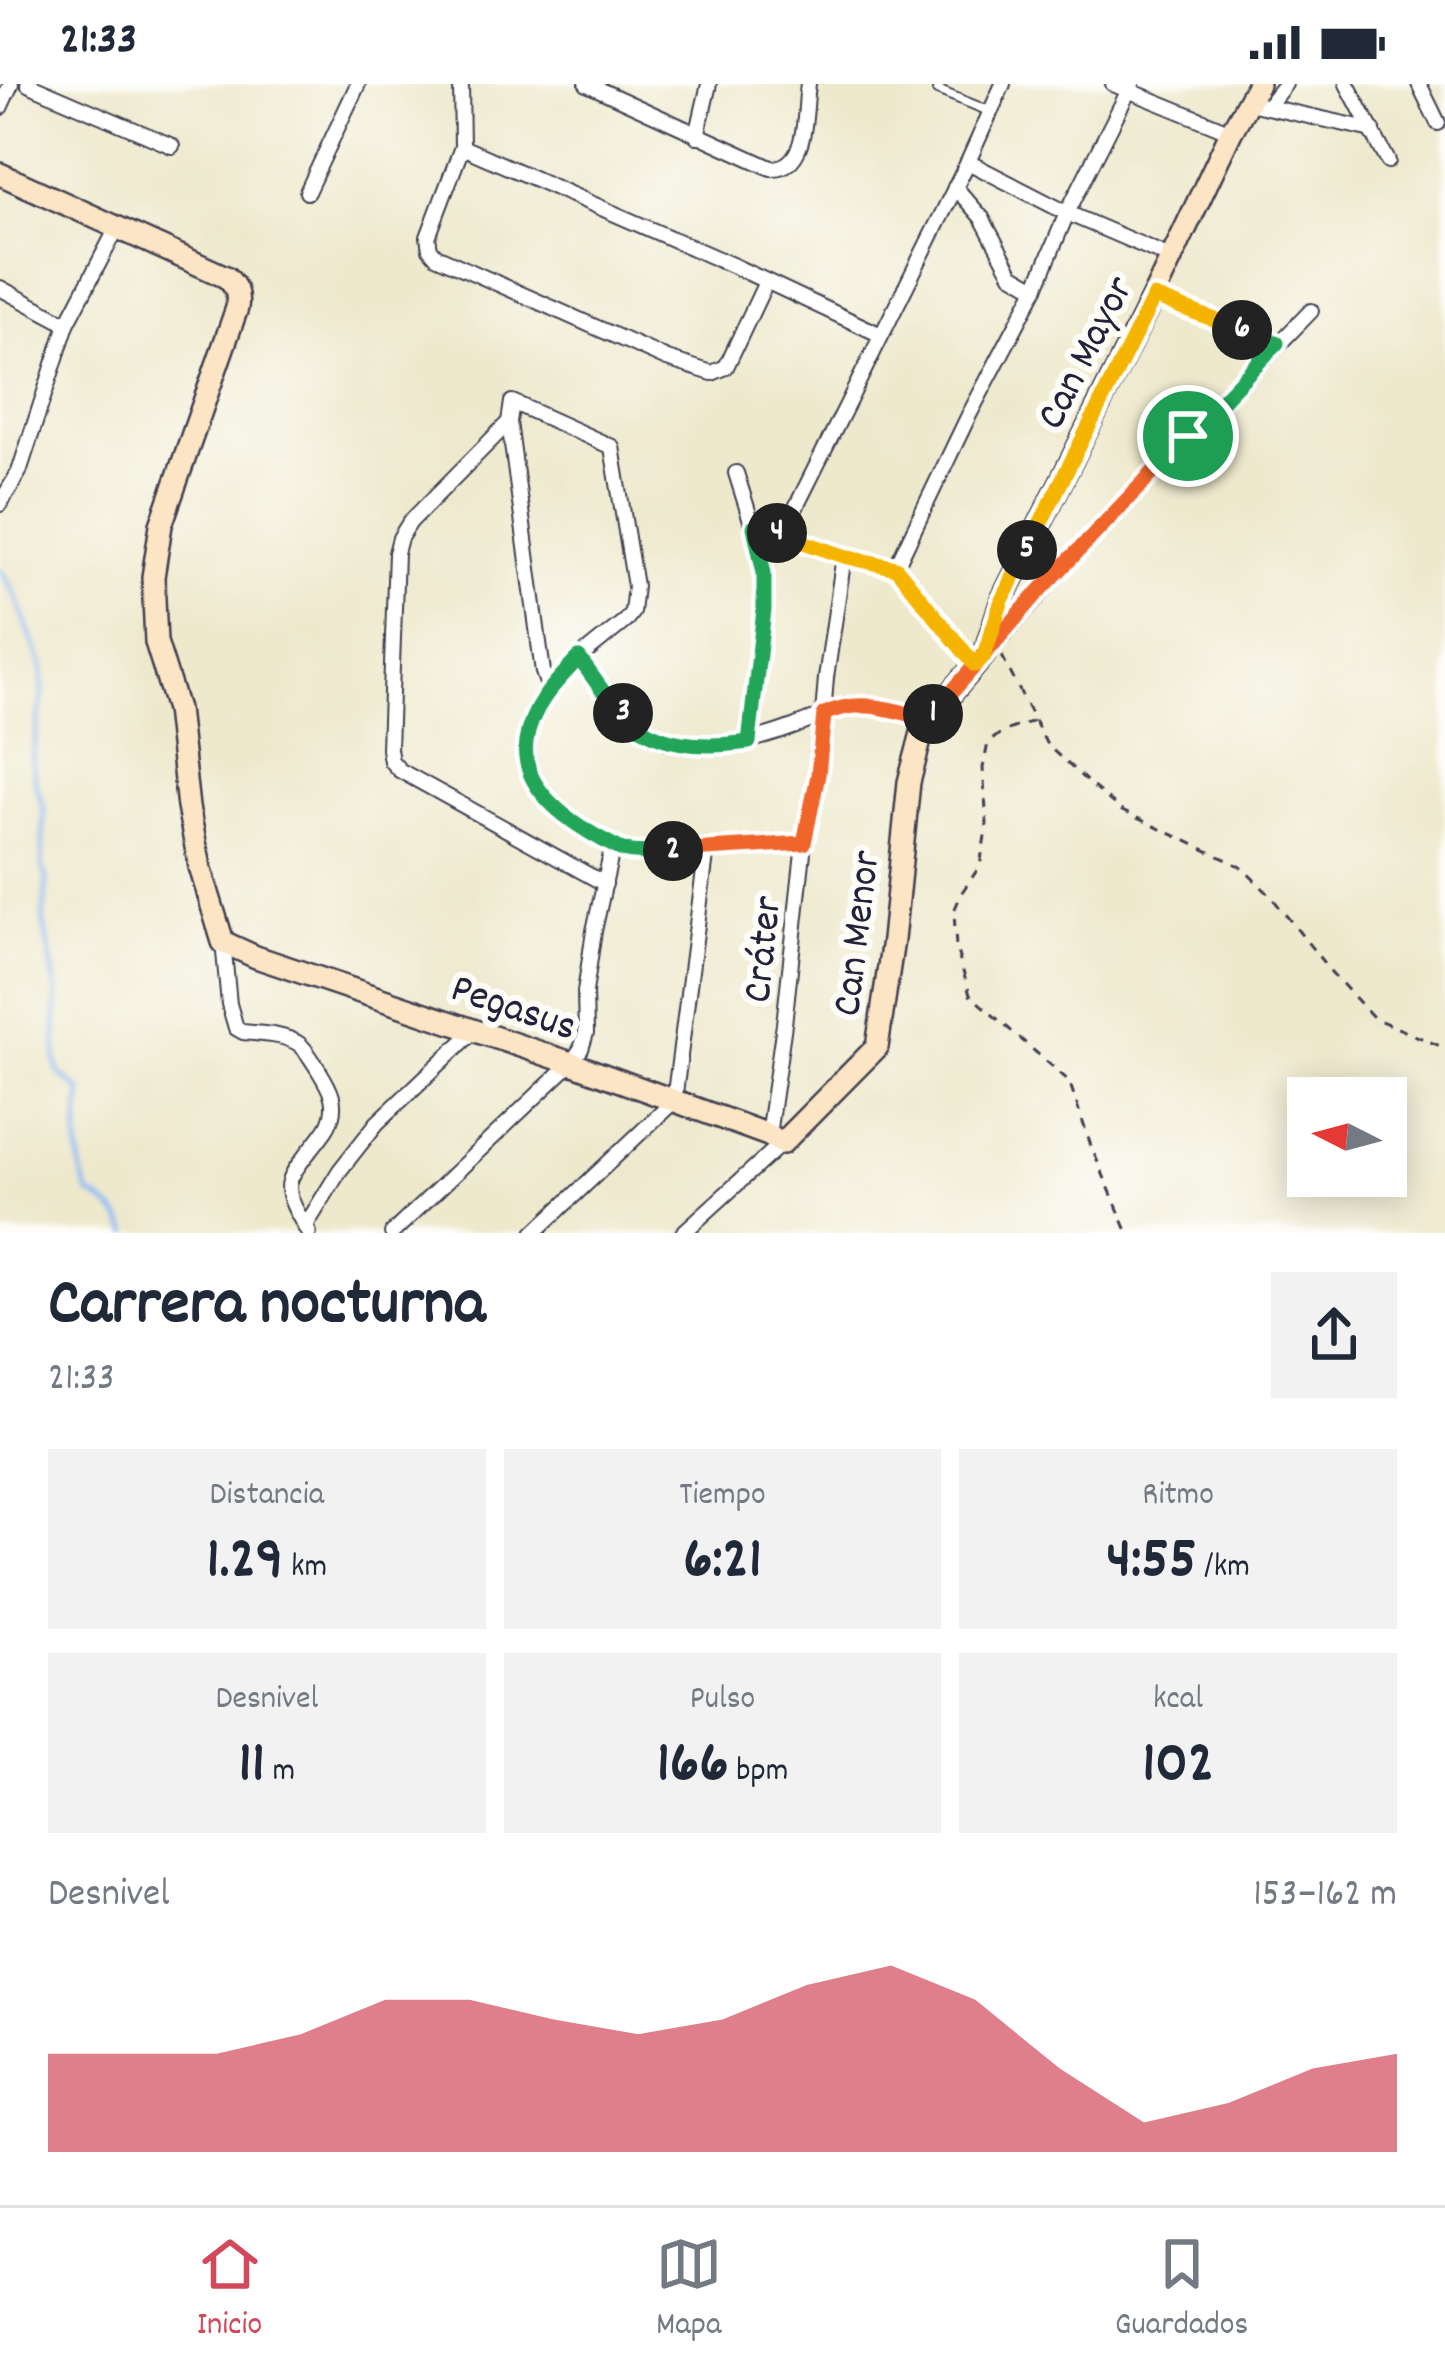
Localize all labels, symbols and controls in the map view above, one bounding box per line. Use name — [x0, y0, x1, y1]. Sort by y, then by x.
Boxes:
text: 21:33 — [60, 10, 137, 74]
street label: Can Mayor — [1024, 267, 1153, 441]
pin: 6 — [1212, 300, 1272, 360]
text: 6 — [1234, 306, 1250, 353]
pin — [1137, 385, 1239, 487]
icon: arrive — [1155, 403, 1221, 469]
pin: 4 — [747, 503, 807, 563]
text: 4 — [770, 509, 784, 556]
pin: 5 — [997, 520, 1057, 580]
text: 5 — [1019, 526, 1035, 573]
pin: 3 — [593, 683, 653, 743]
pin: 1 — [903, 684, 963, 744]
text: 3 — [616, 689, 630, 736]
text: 1 — [929, 690, 937, 737]
pin: 2 — [643, 821, 703, 881]
text: 2 — [666, 827, 680, 874]
street label: Can Menor — [820, 847, 900, 1020]
street label: Cráter — [731, 893, 801, 1006]
street label: Pegasus — [442, 961, 584, 1060]
north arrow — [1287, 1077, 1407, 1197]
map controls — [1287, 1077, 1407, 1197]
text: Carrera nocturna — [48, 1261, 485, 1355]
button: share — [1271, 1272, 1397, 1398]
text: 21:33 — [48, 1353, 115, 1408]
text: Distancia — [210, 1473, 324, 1520]
text: Tiempo — [679, 1473, 766, 1520]
text: Ritmo — [1142, 1473, 1214, 1520]
text: 1.29 — [207, 1520, 283, 1606]
text: 6:21 — [683, 1520, 762, 1606]
text: 4:55 — [1106, 1520, 1197, 1606]
text: km — [283, 1545, 327, 1592]
text: /km — [1197, 1545, 1250, 1592]
text: Desnivel — [215, 1677, 318, 1724]
text: Pulso — [690, 1677, 755, 1724]
text: kcal — [1153, 1677, 1203, 1724]
text: 11 — [239, 1724, 265, 1810]
text: 166 — [657, 1724, 729, 1810]
text: 102 — [1142, 1724, 1214, 1810]
text: m — [265, 1749, 295, 1796]
text: bpm — [729, 1749, 788, 1796]
text: Desnivel — [48, 1869, 170, 1924]
text: 153–162 m — [1253, 1869, 1397, 1924]
tab: Inicio — [197, 2231, 263, 2350]
tab: Mapa — [656, 2231, 722, 2350]
tab: Guardados — [1115, 2231, 1248, 2350]

